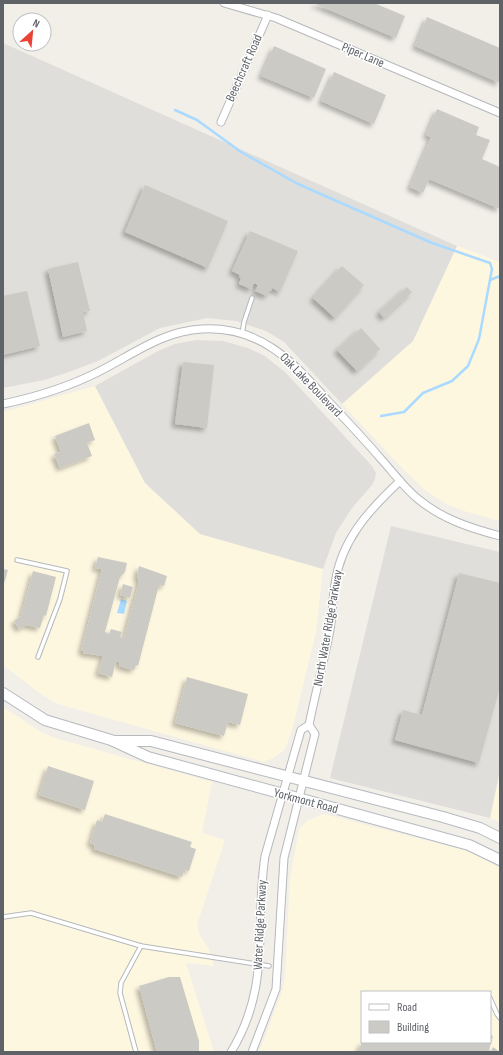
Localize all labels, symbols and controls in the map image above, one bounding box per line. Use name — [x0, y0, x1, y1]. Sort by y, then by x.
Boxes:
north arrow — [12, 12, 52, 52]
text: N — [31, 16, 42, 31]
street label: Beechcraft Road — [222, 32, 266, 104]
street label: Piper Lane — [339, 39, 387, 71]
street label: Oak Lake Boulevard — [276, 350, 346, 420]
street label: North Water Ridge Parkway — [310, 569, 346, 687]
street label: Yorkmont Road — [272, 785, 340, 817]
street label: Water Ridge Parkway — [250, 879, 270, 971]
legend — [361, 991, 491, 1043]
text: Road — [397, 1000, 417, 1015]
text: Building — [397, 1020, 429, 1035]

